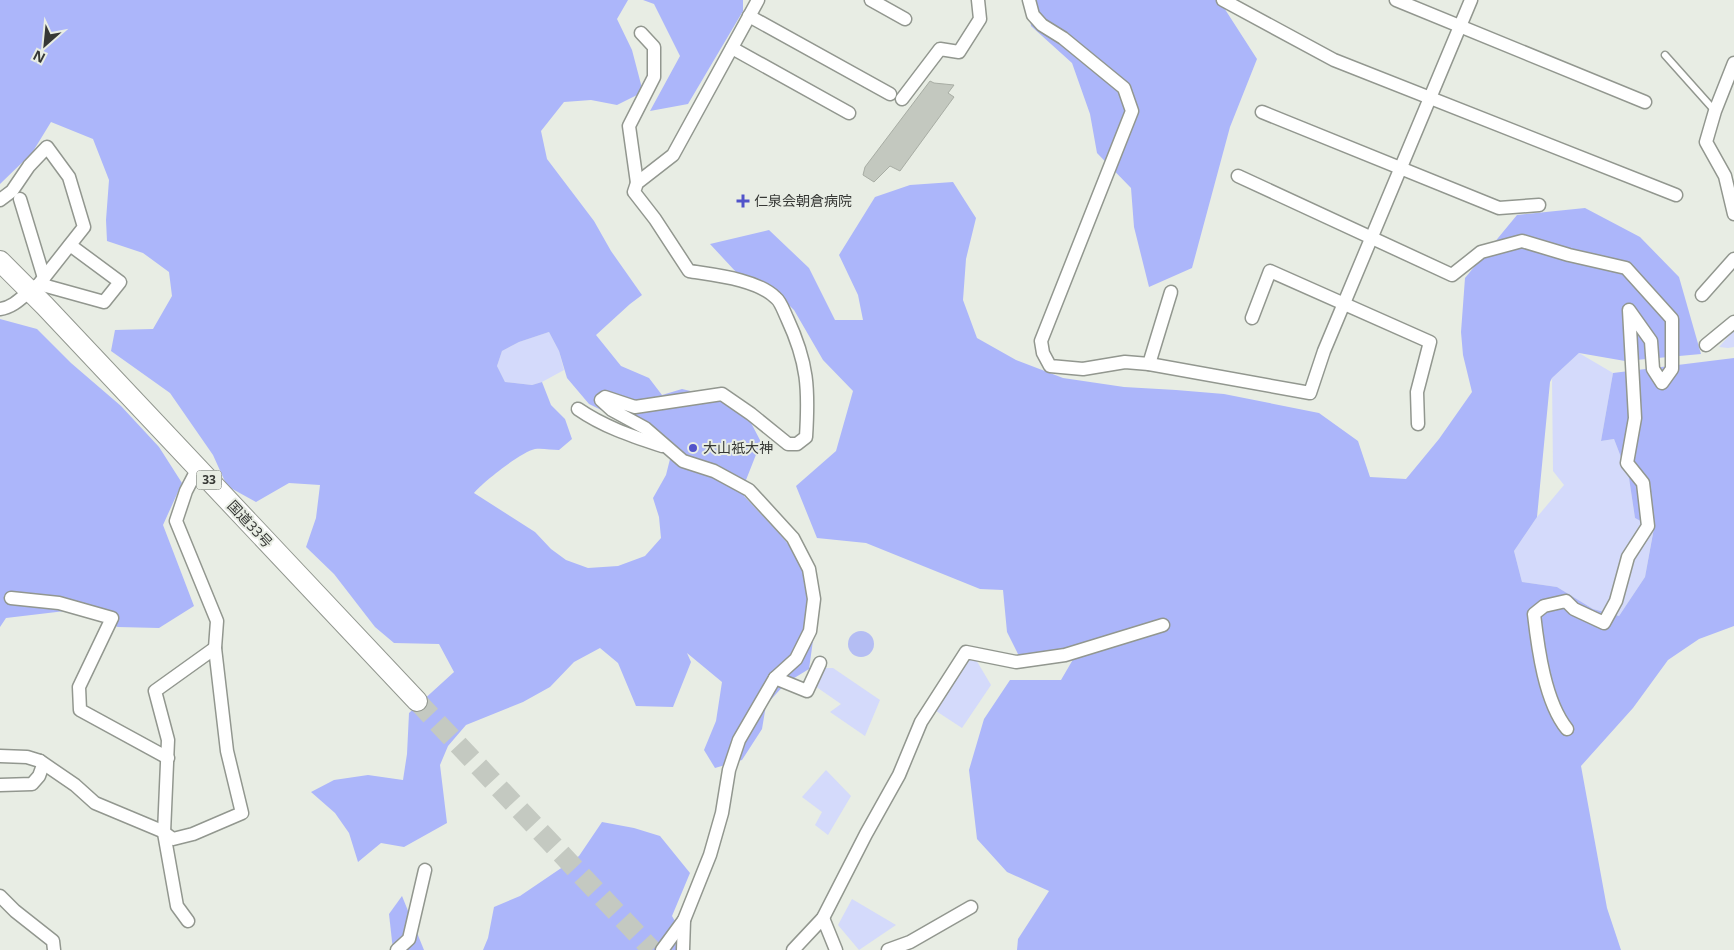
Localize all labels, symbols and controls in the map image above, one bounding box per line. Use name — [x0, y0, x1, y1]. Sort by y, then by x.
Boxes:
north arrow — [20, 20, 70, 70]
text: N — [29, 46, 48, 68]
place label: 仁泉会朝倉病院 — [754, 191, 852, 210]
marker: 仁泉会朝倉病院 — [736, 194, 750, 208]
place label: 大山衹大神 — [703, 438, 773, 457]
marker: 大山衹大神 — [687, 442, 699, 454]
road number: 33 — [196, 470, 222, 490]
street label: 国道33号 — [224, 496, 277, 551]

